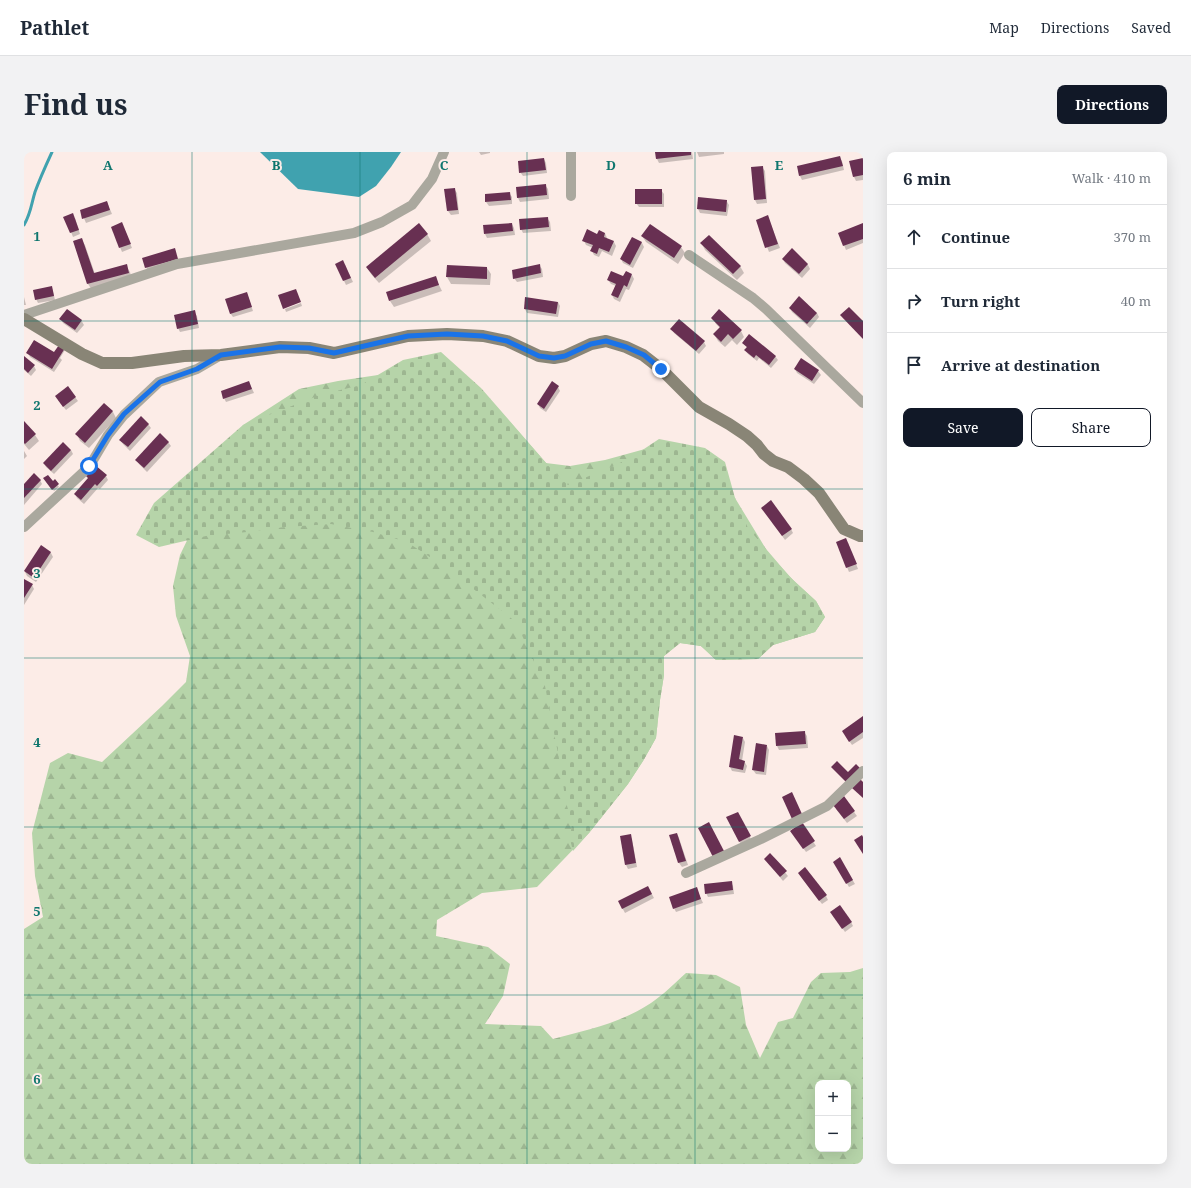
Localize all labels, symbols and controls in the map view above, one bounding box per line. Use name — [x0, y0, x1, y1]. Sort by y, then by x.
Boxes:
text: Pathlet — [20, 15, 89, 41]
text: Map — [989, 18, 1019, 37]
text: Directions — [1041, 18, 1109, 37]
text: Saved — [1131, 18, 1171, 37]
text: Find us — [24, 85, 128, 123]
button: Directions — [1057, 85, 1167, 124]
text: A — [103, 156, 113, 174]
text: B — [272, 156, 281, 174]
text: C — [440, 156, 449, 174]
text: D — [606, 156, 616, 174]
text: E — [775, 156, 784, 174]
text: 6 min — [903, 167, 951, 190]
text: Walk · 410 m — [1072, 169, 1151, 187]
icon: ahead — [903, 226, 925, 248]
text: 1 — [33, 227, 41, 245]
text: Continue — [941, 227, 1010, 247]
text: 370 m — [1114, 228, 1151, 246]
icon: right — [903, 290, 925, 312]
text: Turn right — [941, 291, 1020, 311]
text: 40 m — [1121, 292, 1151, 310]
icon: arrive — [903, 354, 925, 376]
text: Arrive at destination — [941, 355, 1100, 375]
route end — [652, 360, 670, 378]
text: 2 — [33, 396, 41, 414]
button: Save — [903, 408, 1023, 447]
button: Share — [1031, 408, 1151, 447]
route start — [80, 457, 98, 475]
text: 3 — [33, 564, 41, 582]
text: 4 — [33, 733, 41, 751]
text: 5 — [33, 902, 41, 920]
text: 6 — [33, 1070, 41, 1088]
map controls — [815, 1080, 851, 1152]
button: + — [815, 1080, 851, 1116]
button: − — [815, 1116, 851, 1152]

